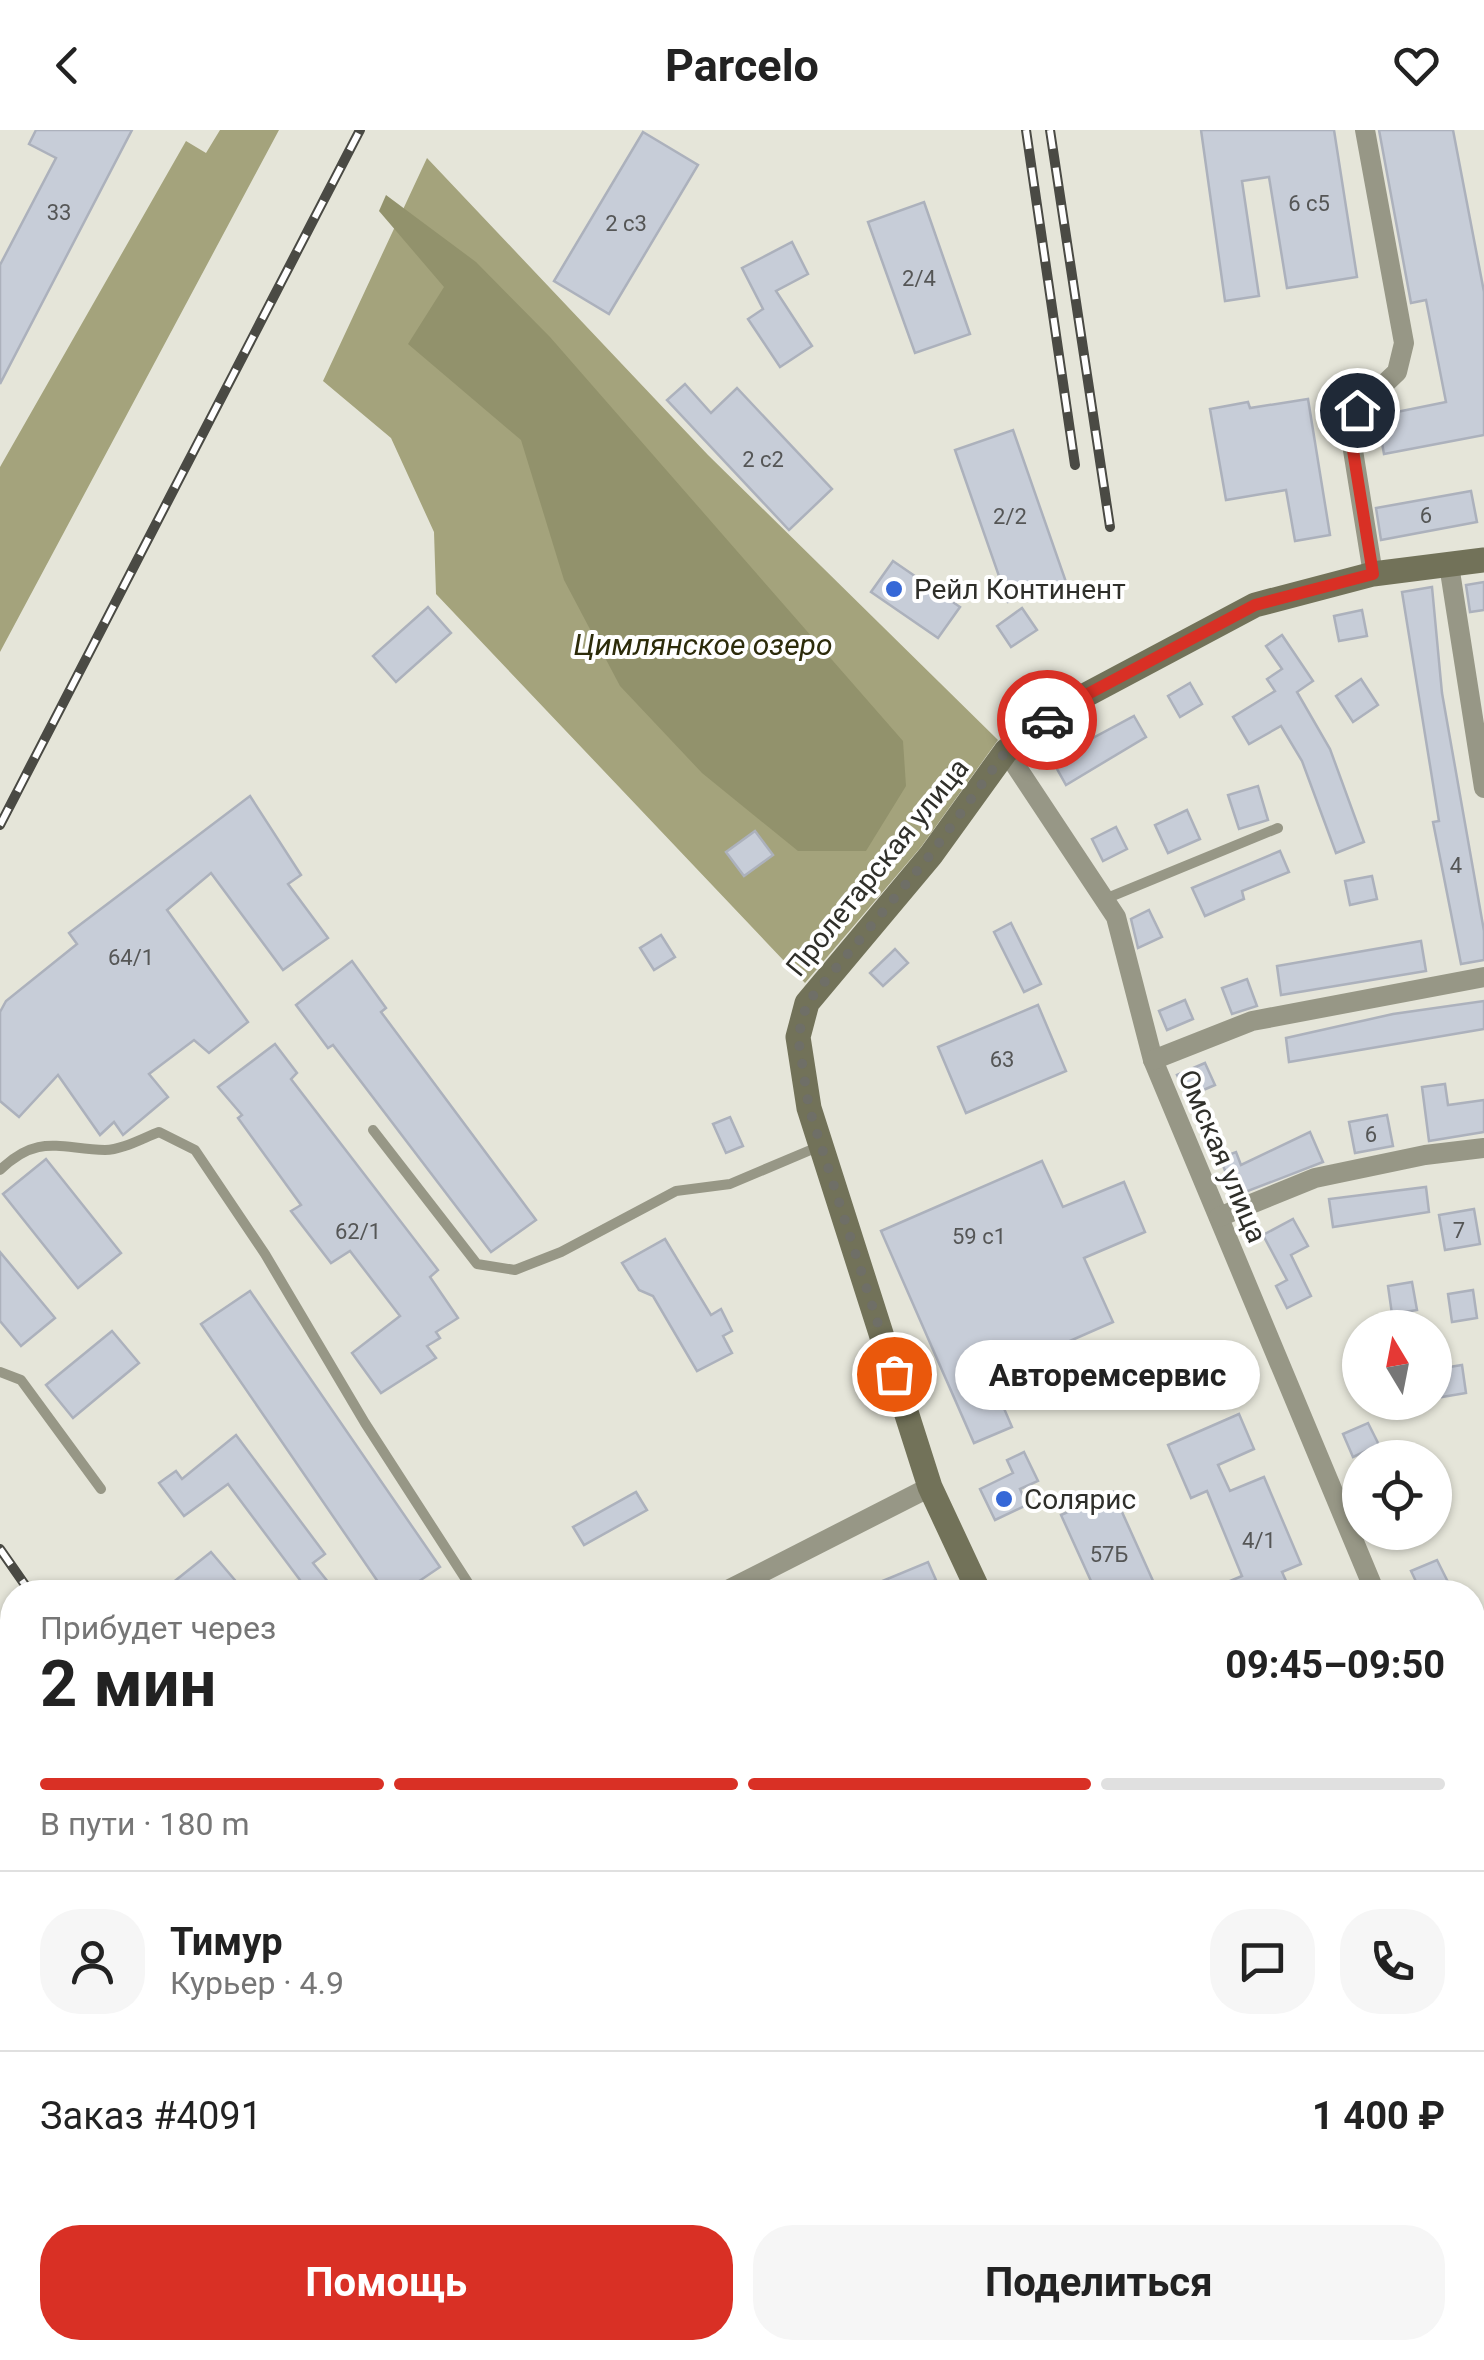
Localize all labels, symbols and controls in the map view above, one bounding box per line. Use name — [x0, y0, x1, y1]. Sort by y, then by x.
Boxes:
icon: back — [40, 38, 95, 93]
icon: heart — [1389, 38, 1444, 93]
text: Parcelo — [665, 39, 819, 92]
house number: 6 с5 — [1288, 191, 1330, 216]
house number: 33 — [47, 200, 71, 225]
house number: 2 с3 — [605, 211, 647, 236]
house number: 2/4 — [902, 266, 936, 291]
pin — [1315, 368, 1400, 453]
icon: home — [1330, 383, 1385, 438]
house number: 2 с2 — [742, 447, 784, 472]
house number: 6 — [1420, 503, 1432, 528]
house number: 2/2 — [993, 504, 1027, 529]
place label: Рейл Континент — [914, 573, 1126, 606]
marker: Рейл Континент — [883, 578, 905, 600]
water label: Цимлянское озеро — [573, 627, 833, 662]
courier — [997, 670, 1097, 770]
icon: car — [1020, 693, 1075, 748]
street label: Пролетарская улица — [779, 752, 975, 983]
house number: 4 — [1450, 853, 1462, 878]
house number: 64/1 — [108, 945, 154, 970]
house number: 63 — [990, 1047, 1014, 1072]
street label: Омская улица — [1171, 1065, 1274, 1247]
house number: 6 — [1365, 1122, 1377, 1147]
house number: 7 — [1453, 1218, 1465, 1243]
house number: 62/1 — [335, 1219, 381, 1244]
house number: 59 с1 — [952, 1224, 1006, 1249]
north arrow — [1342, 1310, 1452, 1420]
map controls — [1342, 1310, 1452, 1550]
pin — [852, 1332, 937, 1417]
callout: Авторемсервис — [954, 1339, 1259, 1409]
icon: bag — [867, 1347, 922, 1402]
text: Авторемсервис — [989, 1356, 1226, 1394]
button: locate — [1342, 1440, 1452, 1550]
place label: Солярис — [1024, 1483, 1136, 1516]
marker: Солярис — [993, 1488, 1015, 1510]
house number: 4/1 — [1242, 1528, 1276, 1553]
house number: 57Б — [1090, 1542, 1128, 1567]
text: Прибудет через — [40, 1609, 276, 1647]
text: 09:45–09:50 — [1225, 1643, 1445, 1687]
text: 2 мин — [40, 1646, 216, 1722]
text: В пути · 180 m — [40, 1805, 250, 1843]
button: person — [40, 1909, 145, 2014]
button: chat — [1210, 1909, 1315, 2014]
button: phone — [1340, 1909, 1445, 2014]
text: Тимур — [170, 1920, 283, 1964]
text: Курьер · 4.9 — [170, 1964, 344, 2002]
text: Заказ #4091 — [40, 2094, 262, 2138]
text: 1 400 ₽ — [1312, 2094, 1445, 2138]
button: Помощь — [40, 2225, 733, 2340]
button: Поделиться — [753, 2225, 1445, 2340]

